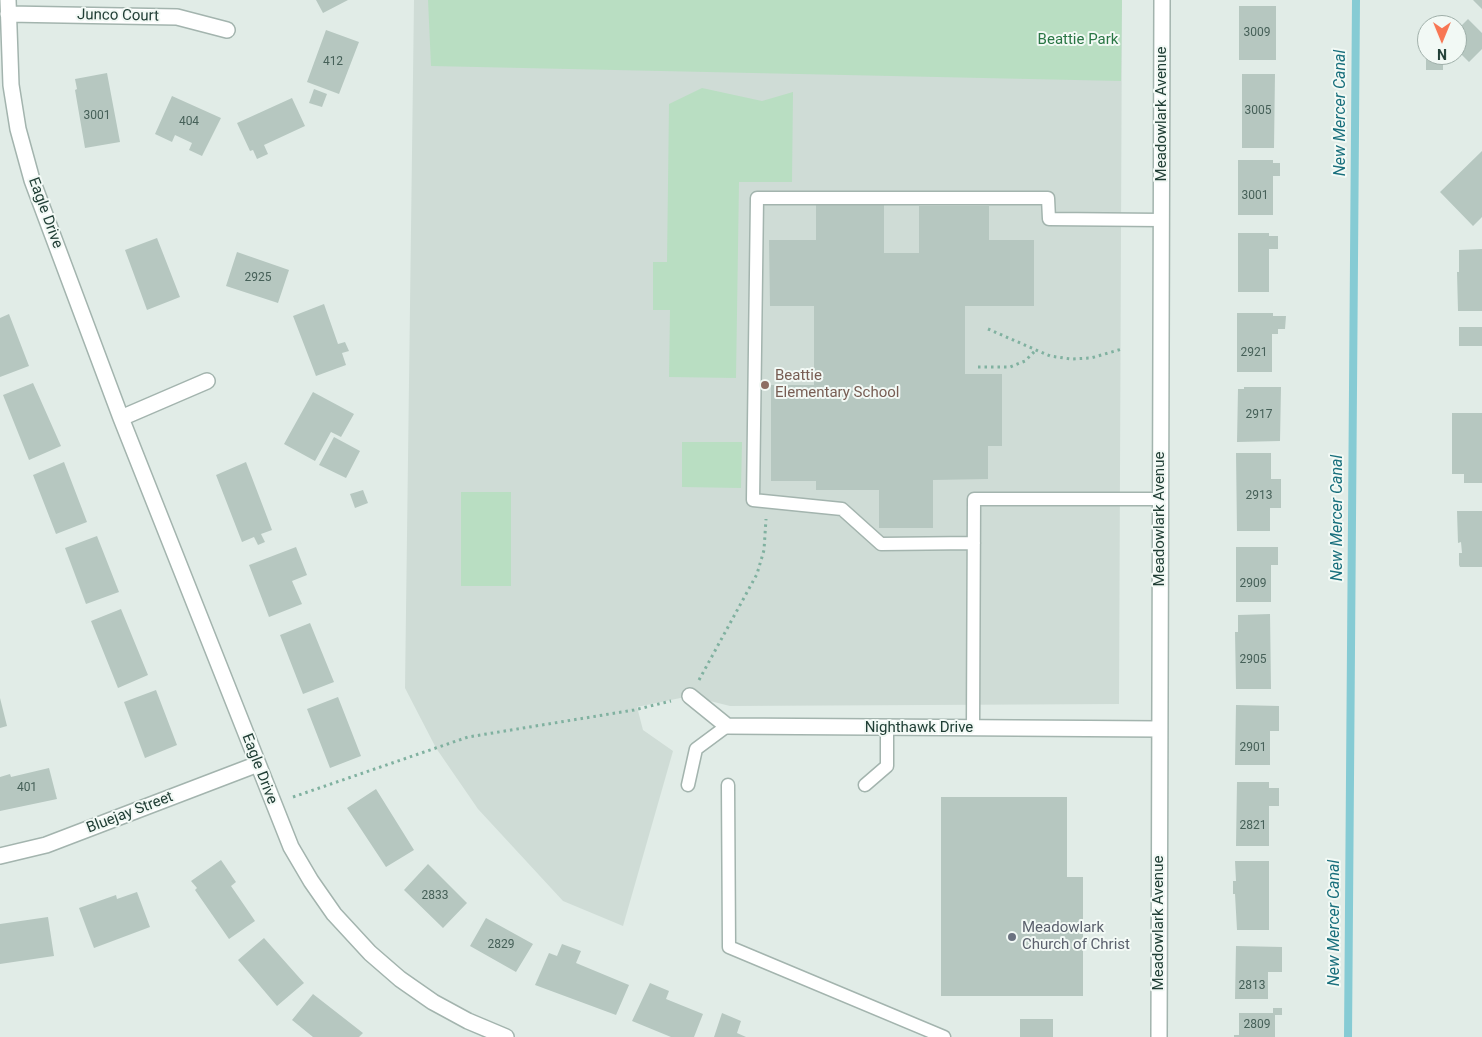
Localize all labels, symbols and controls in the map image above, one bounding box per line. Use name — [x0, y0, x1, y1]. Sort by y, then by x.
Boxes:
street label: Junco Court — [77, 6, 159, 26]
north arrow — [1417, 15, 1467, 65]
house number: 3009 — [1244, 26, 1270, 40]
park label: Beattie Park — [1038, 31, 1118, 49]
text: N — [1437, 46, 1447, 62]
street label: Meadowlark Avenue — [1153, 47, 1171, 181]
water label: New Mercer Canal — [1331, 50, 1351, 176]
house number: 412 — [323, 55, 343, 69]
house number: 3005 — [1245, 104, 1271, 118]
house number: 3001 — [84, 109, 110, 123]
house number: 404 — [179, 115, 199, 129]
street label: Eagle Drive — [24, 175, 66, 251]
house number: 3001 — [1242, 189, 1268, 203]
house number: 2925 — [245, 271, 271, 285]
house number: 2921 — [1241, 346, 1267, 360]
place label: Beattie Elementary School — [775, 367, 899, 402]
marker: Beattie Elementary School — [759, 379, 771, 391]
house number: 2917 — [1246, 408, 1272, 422]
street label: Meadowlark Avenue — [1151, 452, 1169, 586]
water label: New Mercer Canal — [1328, 455, 1348, 581]
house number: 2913 — [1246, 489, 1272, 503]
house number: 2909 — [1240, 577, 1266, 591]
house number: 2905 — [1240, 653, 1266, 667]
street label: Nighthawk Drive — [865, 719, 973, 737]
street label: Eagle Drive — [237, 731, 281, 807]
house number: 2901 — [1240, 741, 1266, 755]
house number: 401 — [17, 781, 37, 795]
street label: Bluejay Street — [84, 788, 176, 838]
house number: 2821 — [1240, 819, 1266, 833]
street label: Meadowlark Avenue — [1150, 856, 1168, 990]
water label: New Mercer Canal — [1325, 860, 1345, 986]
house number: 2833 — [422, 889, 448, 903]
place label: Meadowlark Church of Christ — [1022, 919, 1130, 954]
marker: Meadowlark Church of Christ — [1006, 931, 1018, 943]
house number: 2829 — [488, 938, 514, 952]
house number: 2813 — [1239, 979, 1265, 993]
house number: 2809 — [1244, 1018, 1270, 1032]

